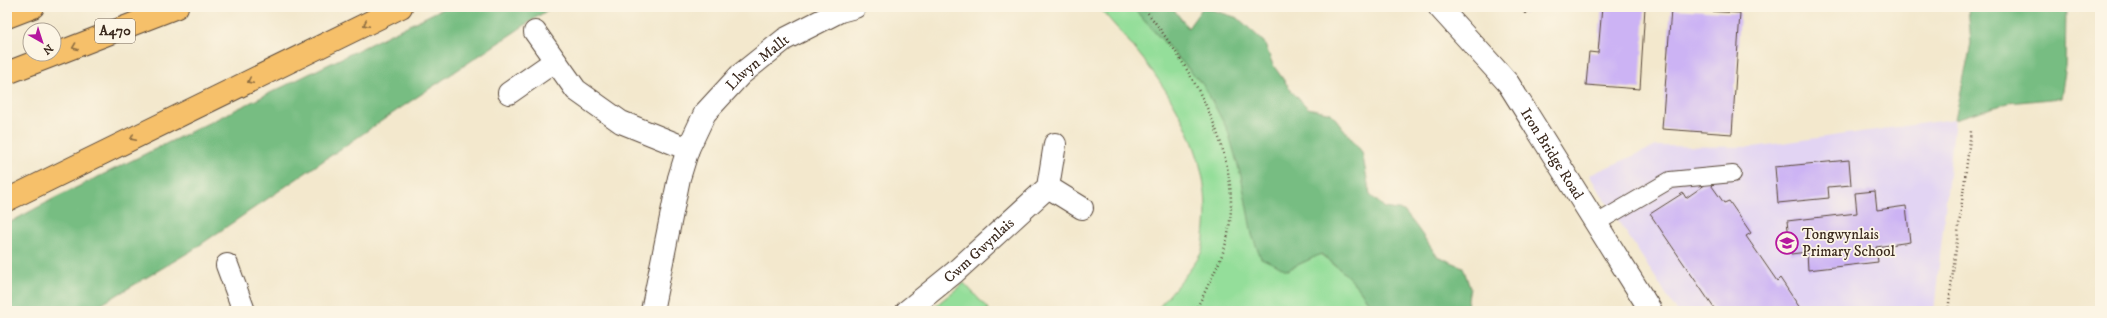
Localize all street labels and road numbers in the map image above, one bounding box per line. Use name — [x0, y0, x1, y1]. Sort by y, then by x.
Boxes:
road number: A470 — [95, 19, 135, 43]
street label: Llwyn Mallt — [721, 30, 793, 94]
street label: Iron Bridge Road — [1517, 104, 1588, 203]
street label: Cwm Gwynlais — [939, 213, 1018, 287]

